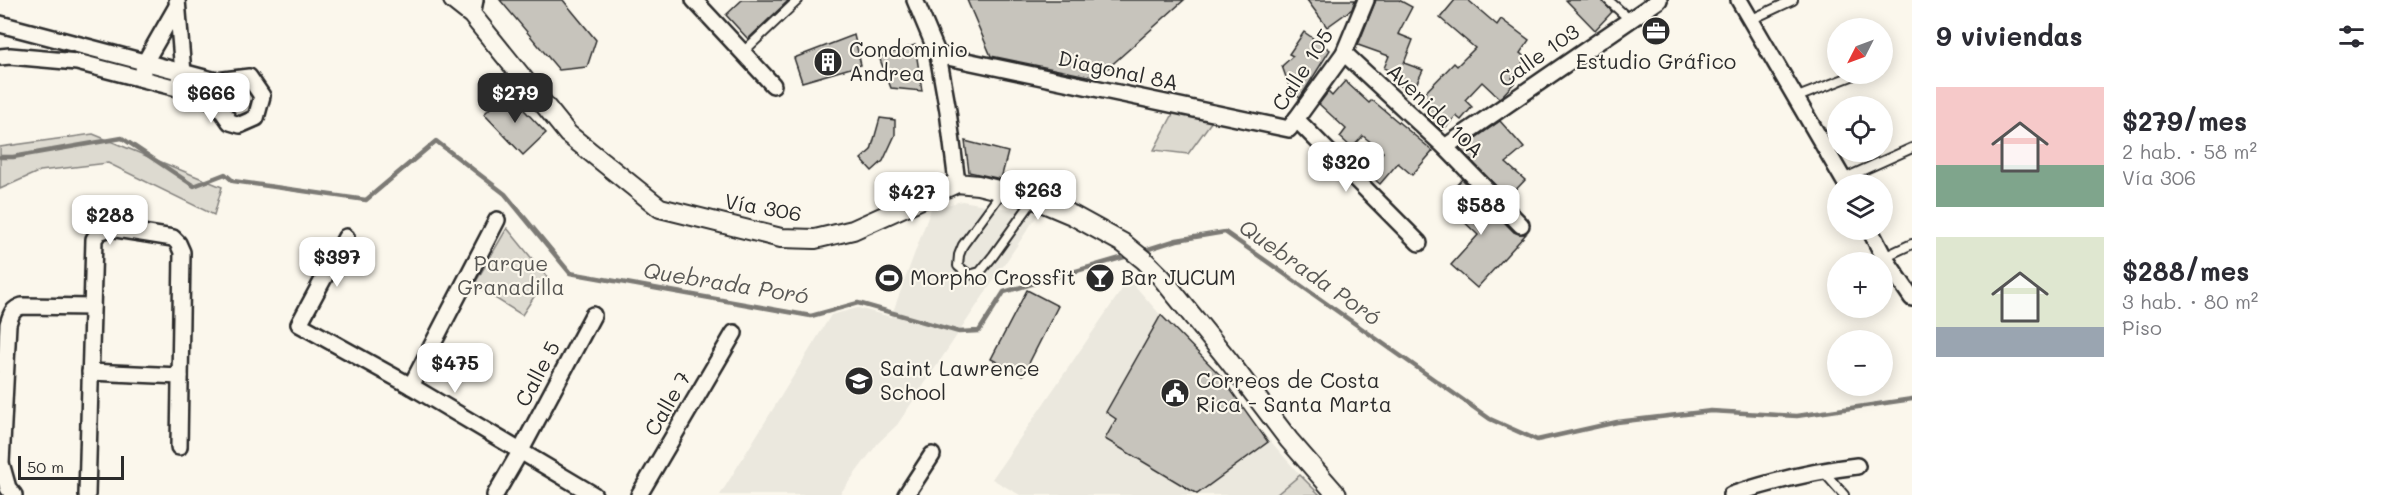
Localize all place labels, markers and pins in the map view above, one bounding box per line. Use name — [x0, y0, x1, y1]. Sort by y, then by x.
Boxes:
office icon: Estudio Gráfico — [1640, 15, 1672, 47]
place label: Condominio Andrea — [849, 35, 968, 86]
building icon: Condominio Andrea — [812, 46, 844, 78]
place label: Estudio Gráfico — [1576, 47, 1736, 74]
pin: $666 — [175, 73, 247, 124]
pin: $279 — [479, 73, 551, 124]
pin: $320 — [1310, 142, 1382, 193]
pin: $263 — [1002, 170, 1074, 221]
pin: $427 — [876, 172, 948, 223]
pin: $588 — [1445, 185, 1517, 236]
pin: $288 — [74, 195, 146, 246]
pin: $397 — [301, 237, 373, 288]
sports icon: Morpho Crossfit — [873, 262, 905, 294]
bar icon: Bar JUCUM — [1084, 262, 1116, 294]
place label: Morpho Crossfit — [910, 263, 1076, 290]
place label: Bar JUCUM — [1121, 263, 1236, 290]
pin: $475 — [419, 343, 491, 394]
place label: Saint Lawrence School — [880, 354, 1040, 405]
school or university icon: Saint Lawrence School — [843, 365, 875, 397]
place label: Correos de Costa Rica - Santa Marta — [1196, 366, 1392, 417]
public building icon: Correos de Costa Rica - Santa Marta — [1159, 377, 1191, 409]

